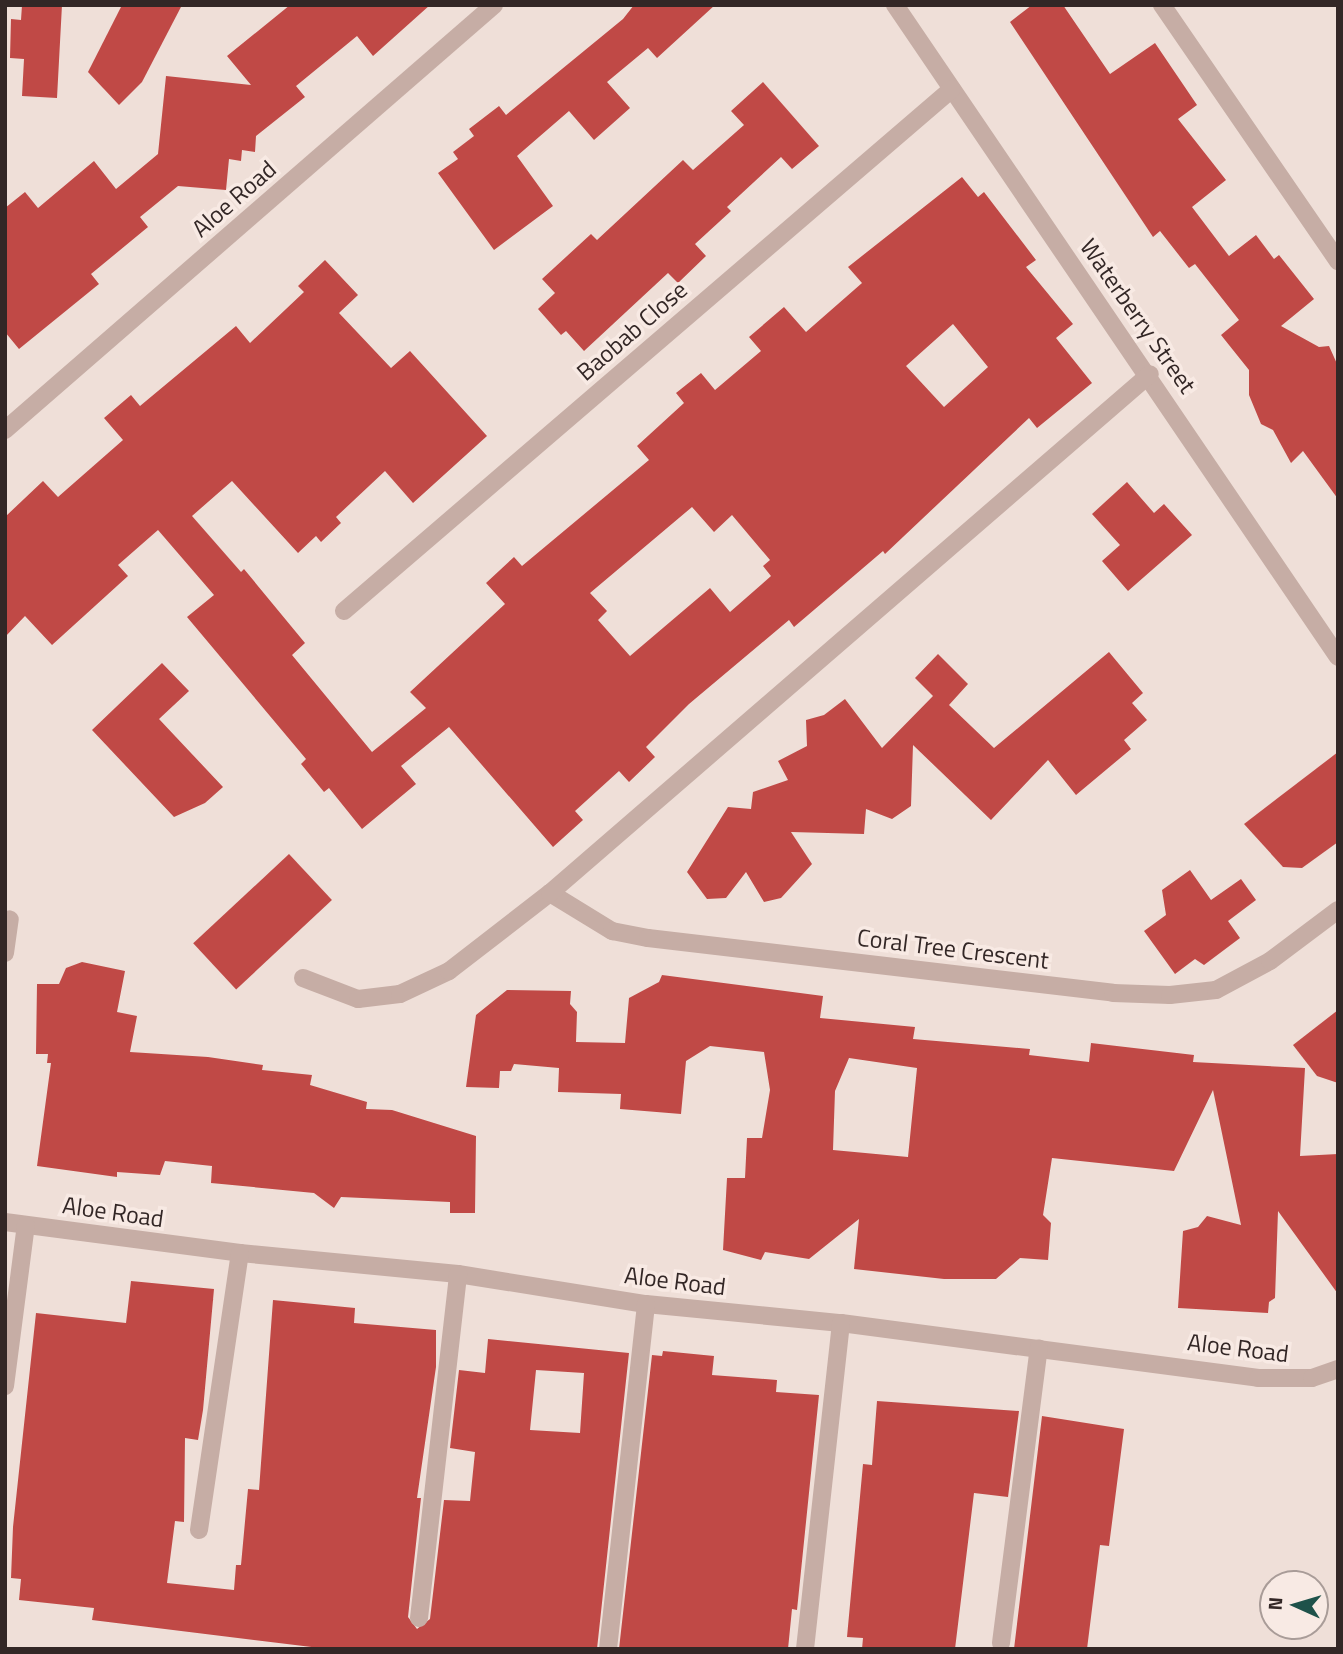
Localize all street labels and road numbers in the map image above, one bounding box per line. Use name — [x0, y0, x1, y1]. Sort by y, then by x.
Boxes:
street label: Aloe Road — [186, 155, 282, 243]
street label: Waterberry Street — [1074, 233, 1202, 399]
street label: Baobab Close — [571, 275, 693, 387]
street label: Coral Tree Crescent — [856, 923, 1050, 975]
street label: Aloe Road — [61, 1191, 165, 1233]
street label: Aloe Road — [623, 1260, 727, 1302]
street label: Aloe Road — [1186, 1327, 1290, 1369]

